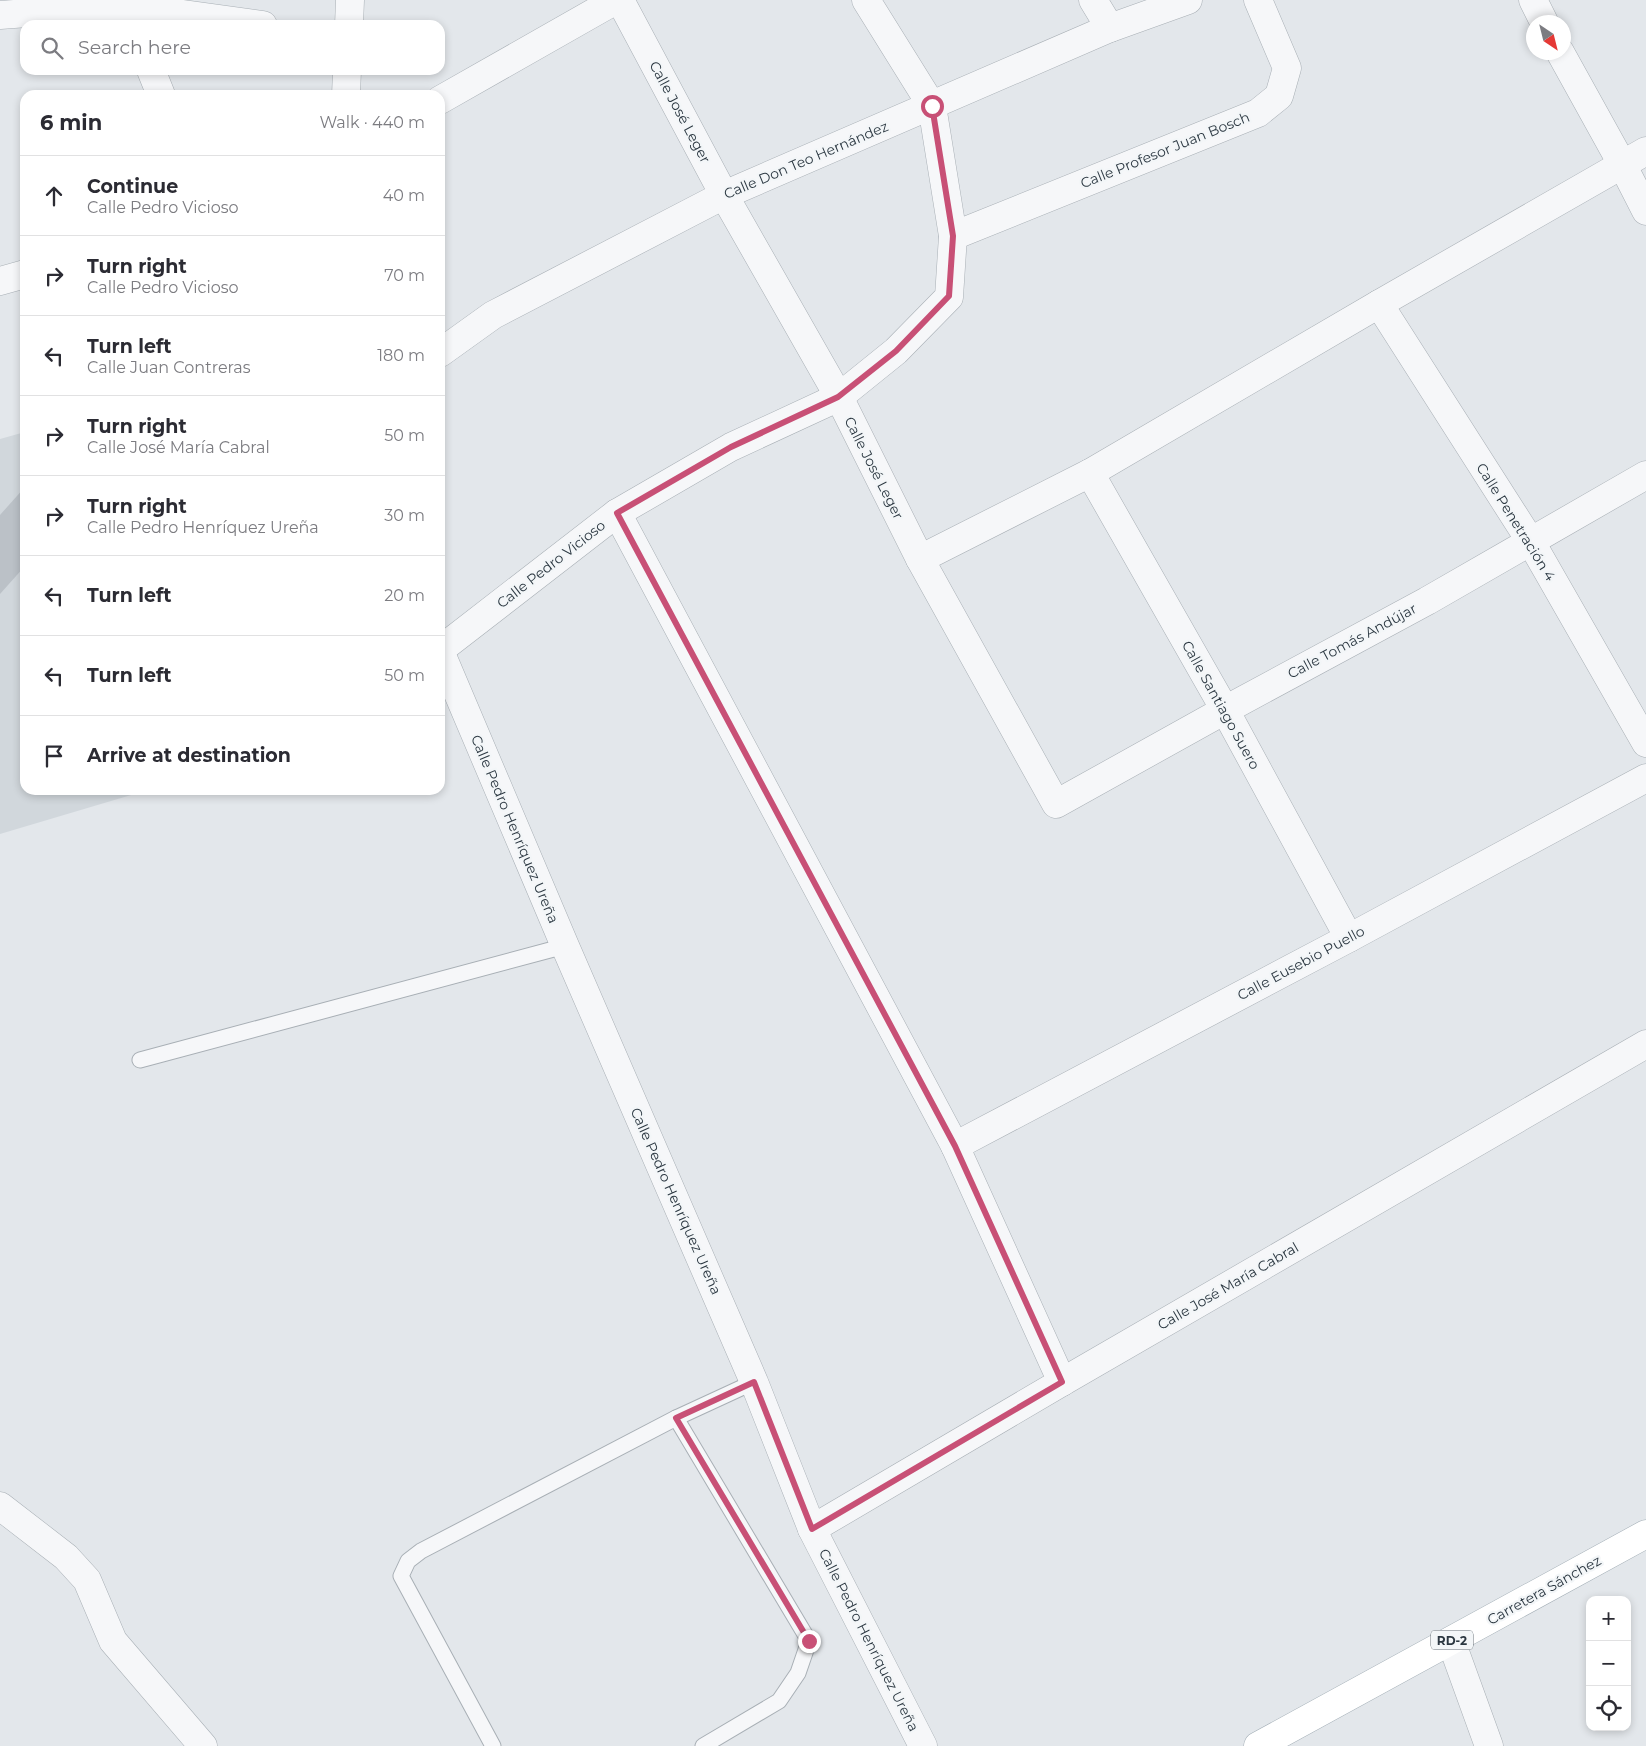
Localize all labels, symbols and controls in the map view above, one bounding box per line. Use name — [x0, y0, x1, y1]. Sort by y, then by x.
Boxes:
north arrow — [1526, 15, 1571, 60]
search box — [20, 20, 445, 75]
icon: search — [38, 34, 66, 62]
text: Search here — [78, 36, 191, 59]
street label: Calle José Leger — [646, 58, 715, 166]
route start — [921, 95, 944, 118]
street label: Calle Profesor Juan Bosch — [1078, 108, 1252, 192]
text: 6 min — [40, 110, 102, 135]
text: Walk · 440 m — [319, 113, 425, 132]
street label: Calle Don Teo Hernández — [721, 117, 891, 203]
text: Continue — [87, 175, 178, 198]
icon: ahead — [40, 182, 68, 210]
text: 40 m — [383, 186, 425, 205]
text: Calle Pedro Vicioso — [87, 198, 239, 217]
text: Turn right — [87, 255, 187, 278]
icon: right — [40, 262, 68, 290]
text: 70 m — [384, 266, 425, 285]
text: Calle Pedro Vicioso — [87, 278, 239, 297]
text: Turn left — [87, 335, 172, 358]
icon: left — [40, 342, 68, 370]
text: 180 m — [377, 346, 425, 365]
text: Calle Juan Contreras — [87, 358, 251, 377]
street label: Calle José Leger — [840, 414, 908, 523]
text: Turn right — [87, 415, 187, 438]
icon: right — [40, 422, 68, 450]
text: 50 m — [384, 426, 425, 445]
text: Calle José María Cabral — [87, 438, 270, 457]
street label: Calle Penetración 4 — [1472, 460, 1560, 585]
text: Turn right — [87, 495, 187, 518]
icon: right — [40, 502, 68, 530]
text: 30 m — [384, 506, 425, 525]
street label: Calle Pedro Vicioso — [493, 516, 609, 612]
text: Calle Pedro Henríquez Ureña — [87, 518, 319, 537]
icon: left — [40, 582, 68, 610]
text: Turn left — [87, 584, 172, 607]
text: 20 m — [384, 586, 425, 605]
street label: Calle Tomás Andújar — [1284, 599, 1420, 683]
street label: Calle Santiago Suero — [1178, 637, 1264, 773]
icon: left — [40, 662, 68, 690]
text: Turn left — [87, 664, 172, 687]
text: 50 m — [384, 666, 425, 685]
street label: Calle Pedro Henríquez Ureña — [467, 732, 563, 926]
icon: arrive — [40, 742, 68, 770]
text: Arrive at destination — [87, 744, 291, 767]
street label: Calle Eusebio Puello — [1234, 922, 1368, 1004]
street label: Calle Pedro Henríquez Ureña — [627, 1105, 725, 1297]
street label: Calle José María Cabral — [1154, 1238, 1302, 1334]
street label: Calle Pedro Henríquez Ureña — [815, 1546, 923, 1734]
street label: Carretera Sánchez — [1484, 1551, 1604, 1629]
map controls — [1586, 1596, 1631, 1731]
button: + — [1586, 1596, 1631, 1641]
route end — [798, 1630, 821, 1653]
road number: RD-2 — [1431, 1630, 1473, 1650]
button: − — [1586, 1641, 1631, 1686]
button: locate — [1586, 1686, 1631, 1731]

